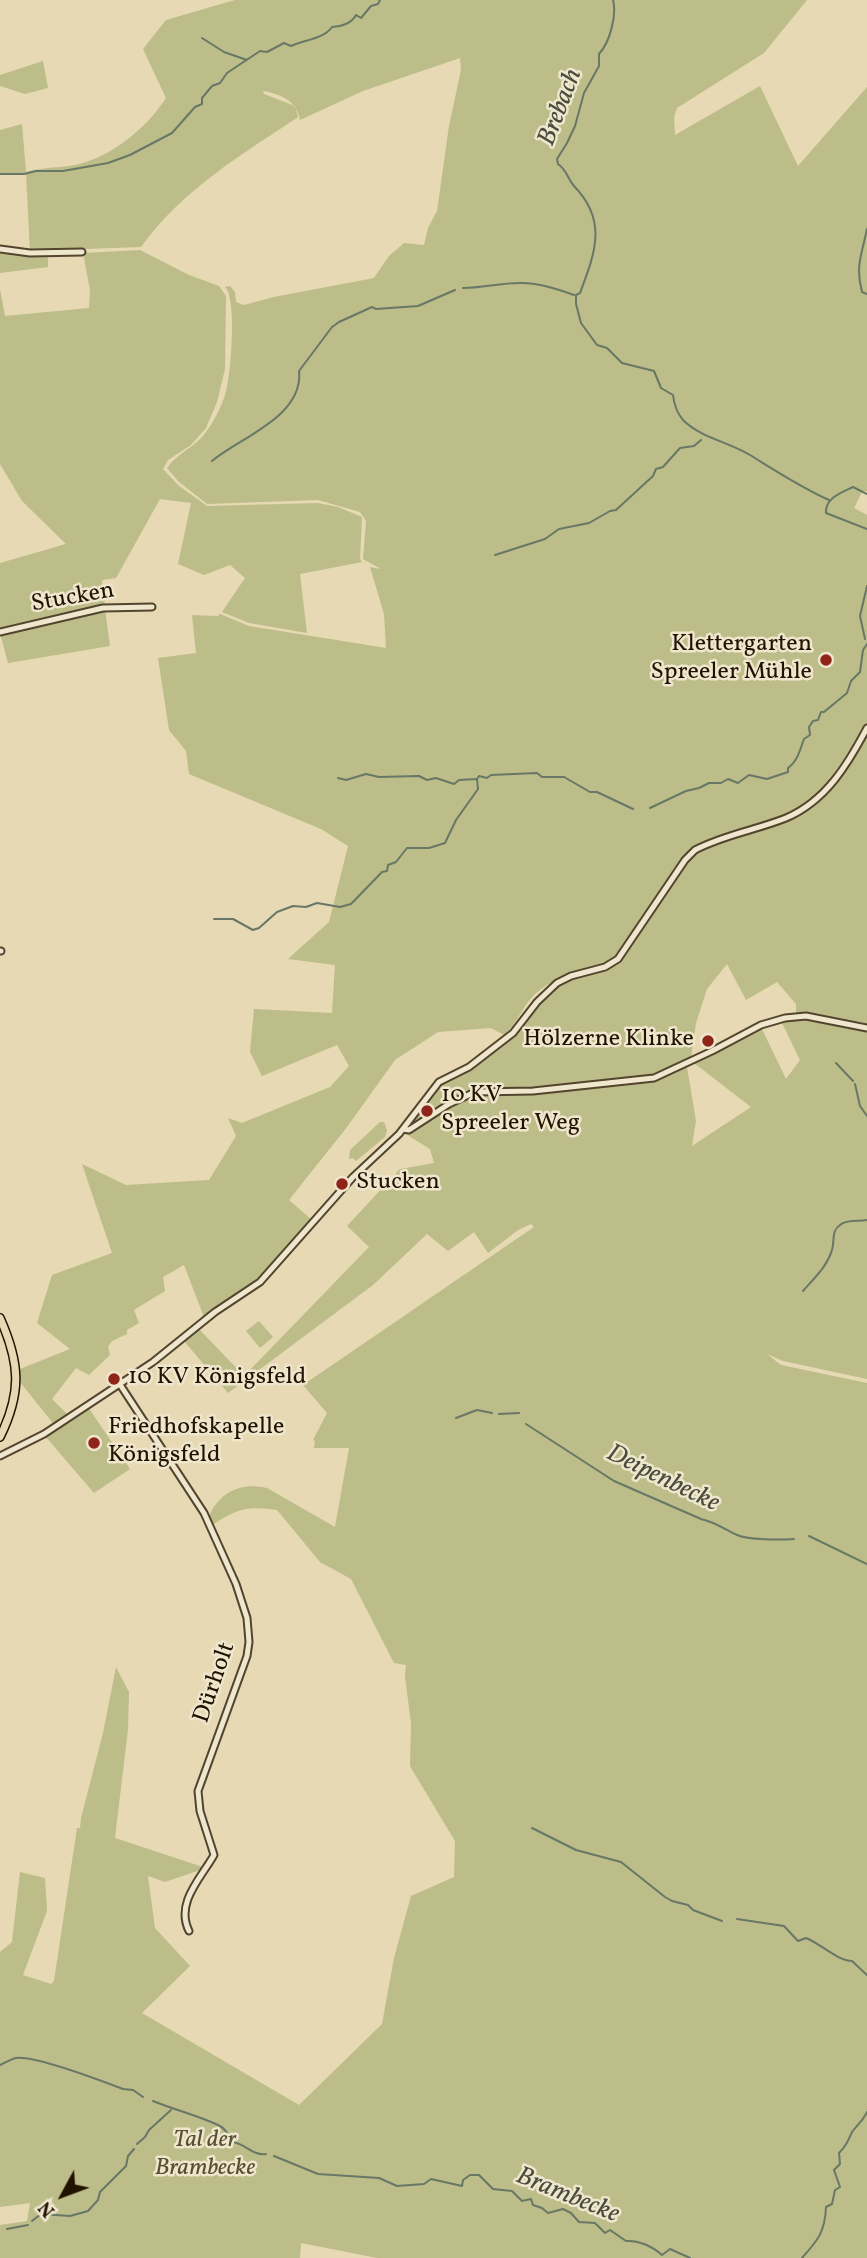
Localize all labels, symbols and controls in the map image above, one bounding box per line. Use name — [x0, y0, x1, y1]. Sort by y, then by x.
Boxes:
water label: Brebach — [533, 65, 591, 151]
street label: Stucken — [29, 578, 117, 620]
place label: Klettergarten Spreeler Mühle — [651, 632, 812, 688]
marker: Klettergarten Spreeler Mühle — [818, 652, 834, 668]
place label: Hölzerne Klinke — [523, 1027, 694, 1055]
marker: Hölzerne Klinke — [700, 1033, 716, 1049]
place label: 10 KV Spreeler Weg — [441, 1083, 580, 1139]
marker: 10 KV Spreeler Weg — [419, 1103, 435, 1119]
place label: Stucken — [356, 1170, 440, 1198]
marker: Stucken — [334, 1176, 350, 1192]
place label: 10 KV Königsfeld — [128, 1365, 306, 1393]
marker: 10 KV Königsfeld — [106, 1371, 122, 1387]
place label: Friedhofskapelle Königsfeld — [108, 1415, 284, 1471]
marker: Friedhofskapelle Königsfeld — [86, 1435, 102, 1451]
water label: Deipenbecke — [600, 1439, 724, 1521]
street label: Dürholt — [189, 1639, 243, 1727]
park label: Tal der Brambecke — [155, 2128, 255, 2184]
north arrow — [28, 2160, 98, 2230]
water label: Brambecke — [511, 2162, 623, 2232]
text: N — [33, 2195, 61, 2223]

